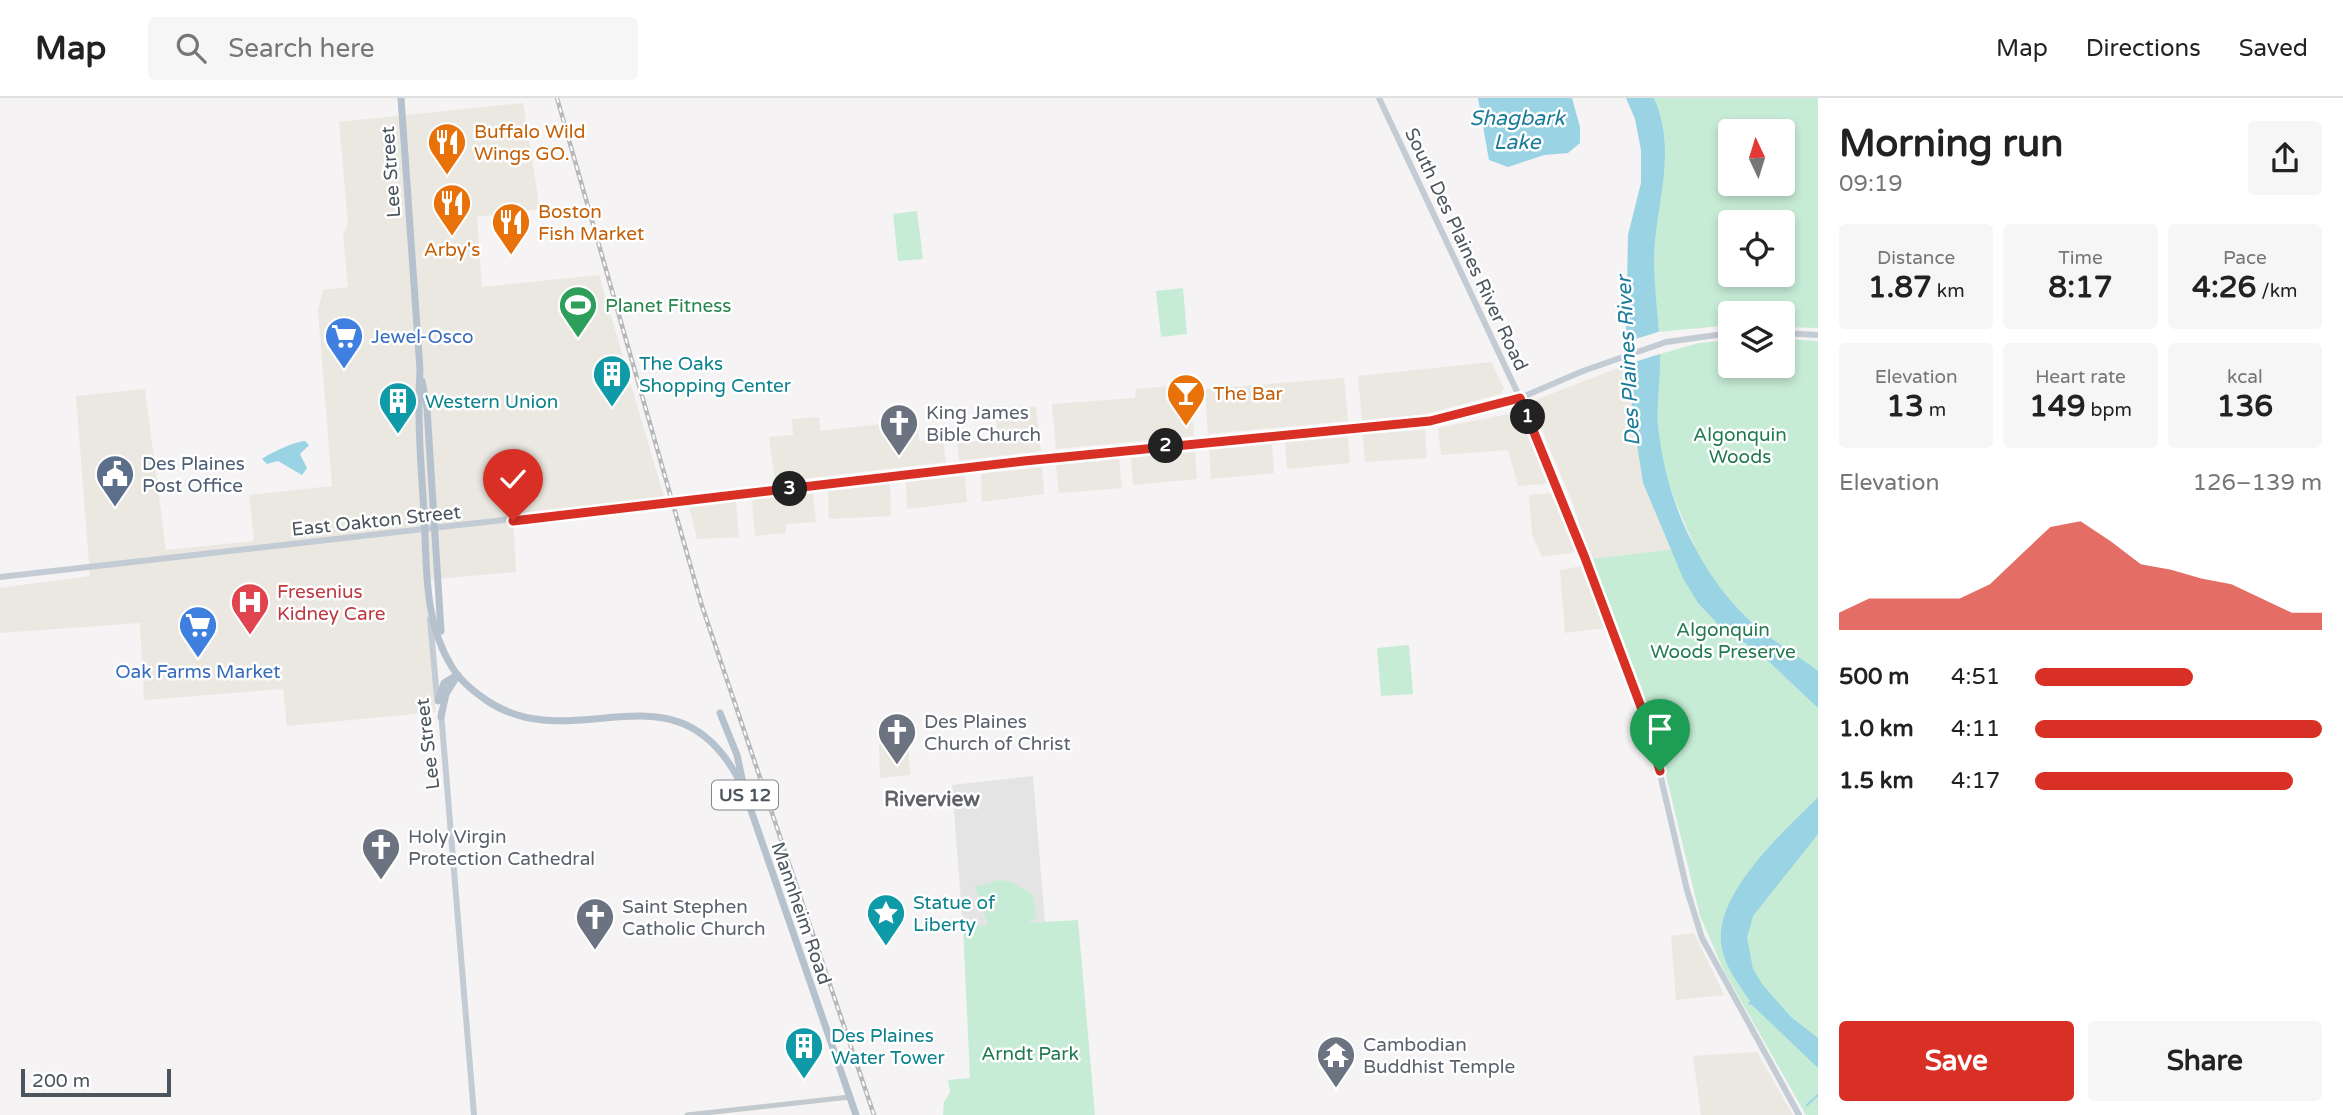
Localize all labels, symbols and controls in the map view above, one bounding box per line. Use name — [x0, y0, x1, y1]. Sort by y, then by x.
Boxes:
search box — [148, 17, 638, 80]
text: Map — [35, 29, 106, 68]
icon: search — [172, 29, 210, 67]
text: Search here — [228, 33, 374, 64]
text: Map — [1996, 34, 2048, 63]
text: Directions — [2086, 34, 2201, 63]
text: Saved — [2239, 34, 2308, 63]
water label: Shagbark Lake — [1469, 106, 1566, 155]
north arrow — [1718, 119, 1796, 196]
map controls — [1718, 119, 1795, 378]
restaurant icon: Buffalo Wild Wings GO. — [426, 121, 468, 176]
place label: Buffalo Wild Wings GO. — [474, 121, 585, 165]
text: Morning run — [1839, 121, 2063, 167]
button: share — [2248, 121, 2322, 195]
street label: South Des Plaines River Road — [1400, 124, 1532, 374]
street label: Lee Street — [377, 125, 405, 218]
text: 09:19 — [1839, 170, 1903, 198]
restaurant icon: Arby's — [431, 182, 473, 237]
restaurant icon: Boston Fish Market — [490, 201, 532, 256]
place label: Boston Fish Market — [538, 201, 644, 245]
button: locate — [1718, 210, 1795, 287]
place label: Arby's — [424, 239, 480, 261]
text: Distance — [1877, 247, 1955, 269]
text: Time — [2058, 247, 2103, 269]
text: Pace — [2223, 247, 2267, 269]
text: 1.87 — [1868, 269, 1932, 306]
text: 8:17 — [2048, 269, 2113, 306]
text: 4:26 — [2192, 269, 2256, 306]
water label: Des Plaines River — [1611, 272, 1645, 447]
text: km — [1932, 280, 1965, 302]
text: /km — [2256, 280, 2298, 302]
sports icon: Planet Fitness — [557, 284, 599, 339]
place label: Planet Fitness — [605, 295, 731, 317]
button: layers — [1718, 301, 1795, 378]
supermarket icon: Jewel-Osco — [323, 315, 365, 370]
place label: Jewel-Osco — [371, 326, 474, 348]
building icon: The Oaks Shopping Center — [591, 353, 633, 408]
place label: The Oaks Shopping Center — [639, 353, 792, 397]
text: Elevation — [1875, 366, 1958, 388]
text: Heart rate — [2035, 366, 2126, 388]
text: kcal — [2227, 366, 2263, 388]
bar icon: The Bar — [1165, 372, 1207, 427]
building icon: Western Union — [377, 380, 419, 435]
place label: The Bar — [1213, 383, 1284, 405]
text: 13 — [1886, 388, 1924, 425]
text: 149 — [2029, 388, 2086, 425]
text: 136 — [2217, 388, 2273, 425]
place label: Western Union — [425, 391, 558, 413]
text: m — [1924, 399, 1946, 421]
text: bpm — [2086, 399, 2132, 421]
pin: 1 — [1510, 400, 1546, 434]
church icon: King James Bible Church — [878, 402, 920, 457]
place label: King James Bible Church — [926, 402, 1041, 446]
text: 1 — [1522, 405, 1533, 427]
park label: Algonquin Woods — [1693, 424, 1787, 468]
pin: 2 — [1148, 428, 1184, 464]
text: 2 — [1160, 434, 1171, 456]
pin — [483, 449, 543, 521]
public building icon: Des Plaines Post Office — [94, 453, 136, 508]
place label: Des Plaines Post Office — [142, 453, 245, 497]
icon: check — [494, 460, 532, 498]
text: Elevation — [1839, 469, 1940, 497]
text: 126–139 m — [2193, 469, 2322, 497]
pin: 3 — [772, 472, 808, 506]
text: 3 — [784, 477, 795, 499]
street label: East Oakton Street — [291, 501, 462, 541]
hospital icon: Fresenius Kidney Care — [229, 581, 271, 636]
place label: Fresenius Kidney Care — [277, 581, 385, 625]
supermarket icon: Oak Farms Market — [177, 604, 219, 659]
park label: Algonquin Woods Preserve — [1650, 619, 1796, 663]
place label: Oak Farms Market — [115, 661, 281, 683]
text: 500 m — [1839, 663, 1909, 691]
text: 4:51 — [1951, 663, 2000, 691]
street label: Lee Street — [411, 697, 444, 791]
pin — [1630, 699, 1690, 771]
icon: arrive — [1641, 710, 1679, 748]
church icon: Des Plaines Church of Christ — [876, 711, 918, 766]
place label: Des Plaines Church of Christ — [924, 711, 1071, 755]
text: 1.0 km — [1839, 715, 1914, 743]
text: 4:11 — [1951, 715, 2000, 743]
text: 1.5 km — [1839, 767, 1914, 795]
text: 4:17 — [1951, 767, 2000, 795]
road number: US 12 — [712, 780, 778, 810]
district label: Riverview — [884, 787, 980, 812]
church icon: Holy Virgin Protection Cathedral — [360, 826, 402, 881]
place label: Holy Virgin Protection Cathedral — [408, 826, 595, 870]
street label: Mannheim Road — [766, 839, 836, 988]
place icon: Statue of Liberty — [865, 892, 907, 947]
place label: Statue of Liberty — [913, 892, 996, 936]
church icon: Saint Stephen Catholic Church — [574, 896, 616, 951]
place label: Saint Stephen Catholic Church — [622, 896, 766, 940]
button: Save — [1839, 1021, 2074, 1101]
button: Share — [2088, 1021, 2322, 1101]
building icon: Des Plaines Water Tower — [783, 1025, 825, 1080]
place label: Des Plaines Water Tower — [831, 1025, 945, 1069]
temple icon: Cambodian Buddhist Temple — [1315, 1034, 1357, 1089]
place label: Cambodian Buddhist Temple — [1363, 1034, 1515, 1078]
park label: Arndt Park — [981, 1043, 1079, 1065]
scale bar — [21, 1066, 172, 1098]
text: 200 m — [32, 1070, 90, 1092]

